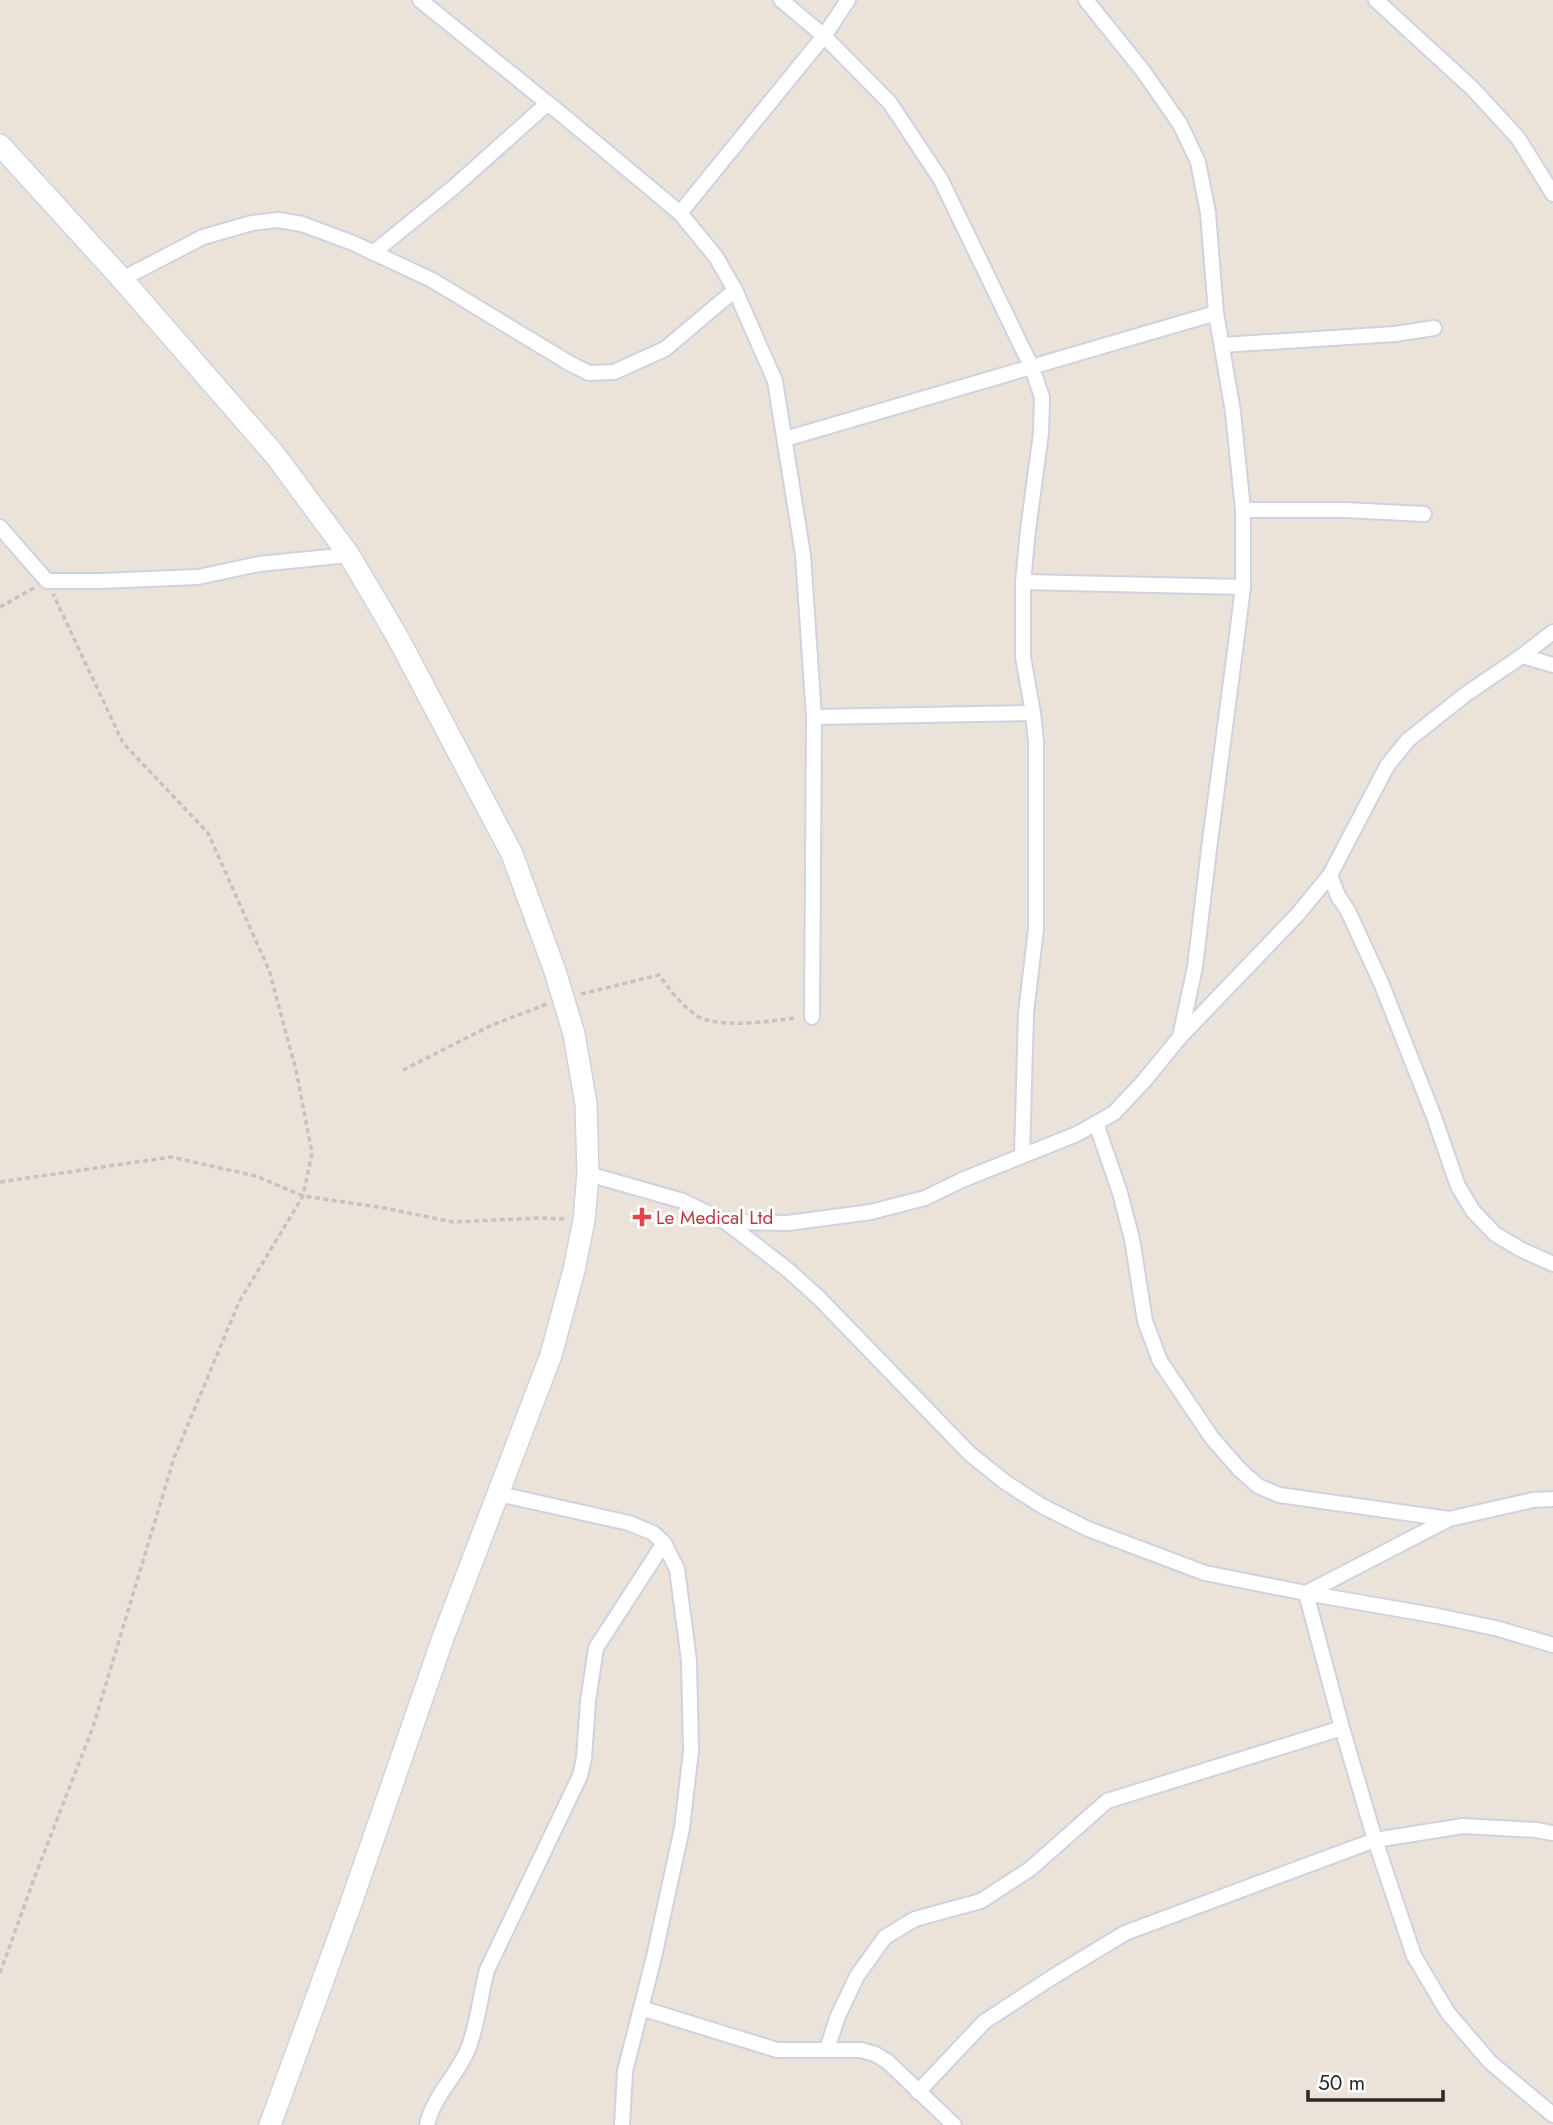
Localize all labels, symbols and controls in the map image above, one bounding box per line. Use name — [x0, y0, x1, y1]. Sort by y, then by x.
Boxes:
place label: Le Medical Ltd — [656, 1204, 773, 1231]
marker: Le Medical Ltd — [634, 1209, 650, 1225]
scale bar — [1308, 2058, 1443, 2102]
text: 50 m — [1318, 2068, 1365, 2098]

